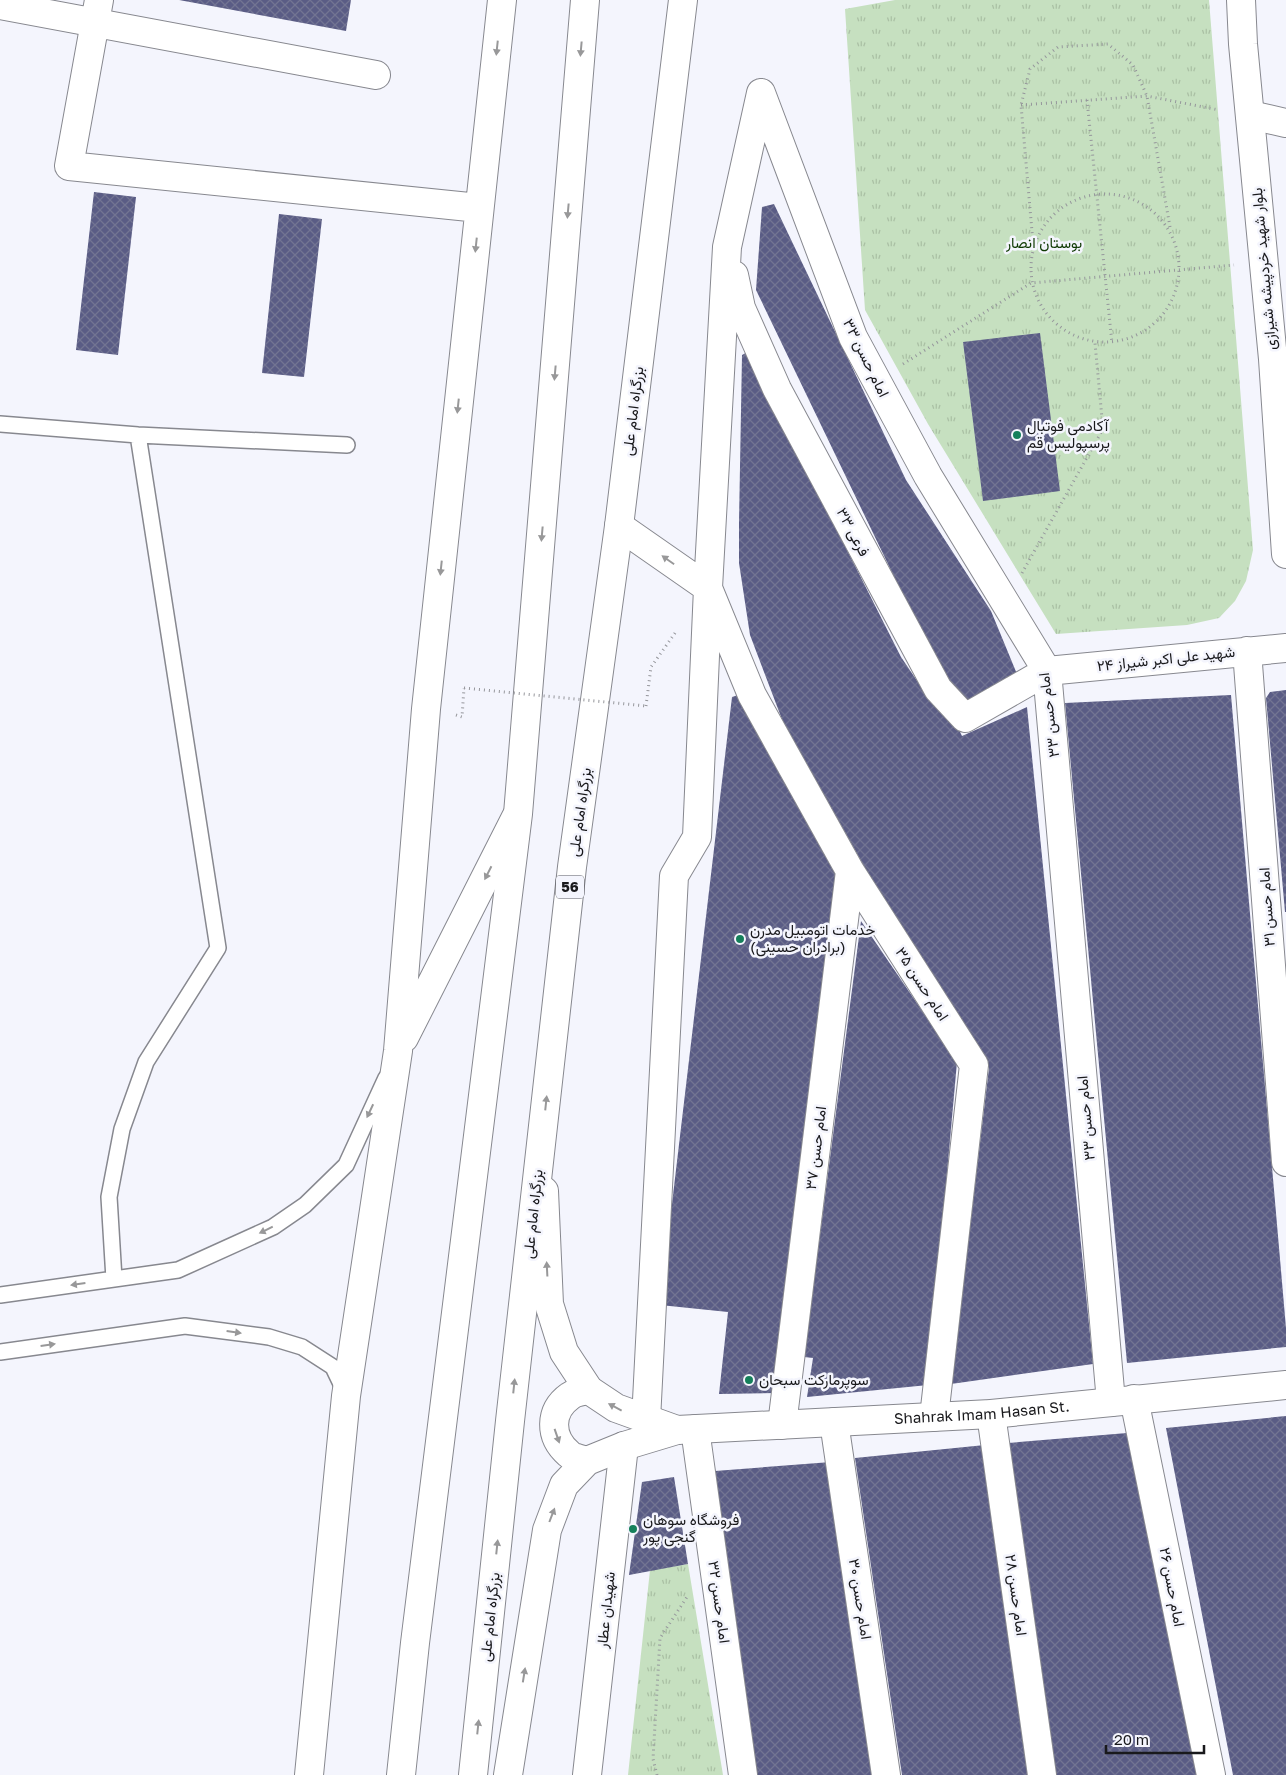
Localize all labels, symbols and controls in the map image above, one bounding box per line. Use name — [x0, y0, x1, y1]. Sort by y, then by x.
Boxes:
one-way arrow — [493, 41, 501, 57]
one-way arrow — [577, 41, 585, 57]
street label: بلوار شهید خردپیشه شیرازی — [1247, 187, 1281, 351]
one-way arrow — [564, 203, 572, 219]
park label: بوستان انصار — [1005, 233, 1082, 252]
one-way arrow — [472, 237, 480, 253]
street label: امام حسن ۳۳ — [838, 315, 894, 401]
one-way arrow — [551, 365, 559, 381]
street label: بزرگراه امام علی — [618, 365, 648, 457]
one-way arrow — [454, 399, 462, 415]
place label: آکادمی فوتبال پرسپولیس قم — [1027, 416, 1110, 453]
marker: آکادمی فوتبال پرسپولیس قم — [1011, 429, 1023, 441]
street label: فرعی ۳۳ — [832, 504, 874, 560]
one-way arrow — [538, 527, 546, 543]
one-way arrow — [661, 555, 674, 565]
one-way arrow — [437, 560, 445, 576]
street label: شهید علی اکبر شیراز ۲۴ — [1096, 642, 1236, 676]
street label: امام حسن ۳۳ — [1034, 672, 1064, 758]
street label: بزرگراه امام علی — [564, 766, 596, 858]
one-way arrow — [484, 866, 492, 880]
street label: امام حسن ۳۱ — [1254, 867, 1280, 947]
road number: 56 — [556, 876, 584, 899]
place label: خدمات اتومبیل مدرن (برادران حسینی) — [750, 920, 875, 957]
marker: خدمات اتومبیل مدرن (برادران حسینی) — [734, 933, 746, 945]
street label: امام حسن ۳۵ — [891, 943, 953, 1025]
street label: امام حسن ۳۳ — [1072, 1075, 1100, 1161]
one-way arrow — [542, 1094, 550, 1110]
one-way arrow — [366, 1104, 374, 1118]
street label: امام حسن ۳۷ — [801, 1105, 831, 1191]
street label: بزرگراه امام علی — [518, 1168, 548, 1260]
one-way arrow — [259, 1226, 273, 1234]
one-way arrow — [543, 1260, 551, 1276]
one-way arrow — [70, 1280, 86, 1288]
one-way arrow — [226, 1329, 242, 1337]
one-way arrow — [41, 1341, 57, 1349]
place label: سوپرمارکت سبحان — [759, 1370, 869, 1390]
marker: سوپرمارکت سبحان — [743, 1374, 755, 1386]
one-way arrow — [510, 1378, 518, 1394]
street label: Shahrak Imam Hasan St. — [893, 1396, 1070, 1427]
one-way arrow — [609, 1402, 622, 1411]
one-way arrow — [553, 1429, 561, 1444]
one-way arrow — [549, 1508, 556, 1523]
place label: فروشگاه سوهان گنجی پور — [642, 1510, 739, 1547]
marker: فروشگاه سوهان گنجی پور — [627, 1523, 639, 1535]
one-way arrow — [493, 1539, 501, 1555]
street label: امام حسن ۲۶ — [1155, 1546, 1189, 1628]
street label: امام حسن ۲۸ — [1000, 1553, 1032, 1637]
street label: امام حسن ۳۰ — [844, 1557, 876, 1641]
street label: امام حسن ۳۲ — [703, 1559, 735, 1645]
street label: شهیدان عطار — [592, 1570, 619, 1650]
street label: بزرگراه امام علی — [475, 1571, 505, 1663]
one-way arrow — [520, 1667, 528, 1683]
one-way arrow — [475, 1718, 483, 1734]
scale bar — [1106, 1722, 1204, 1754]
text: 20 m — [1114, 1730, 1149, 1748]

